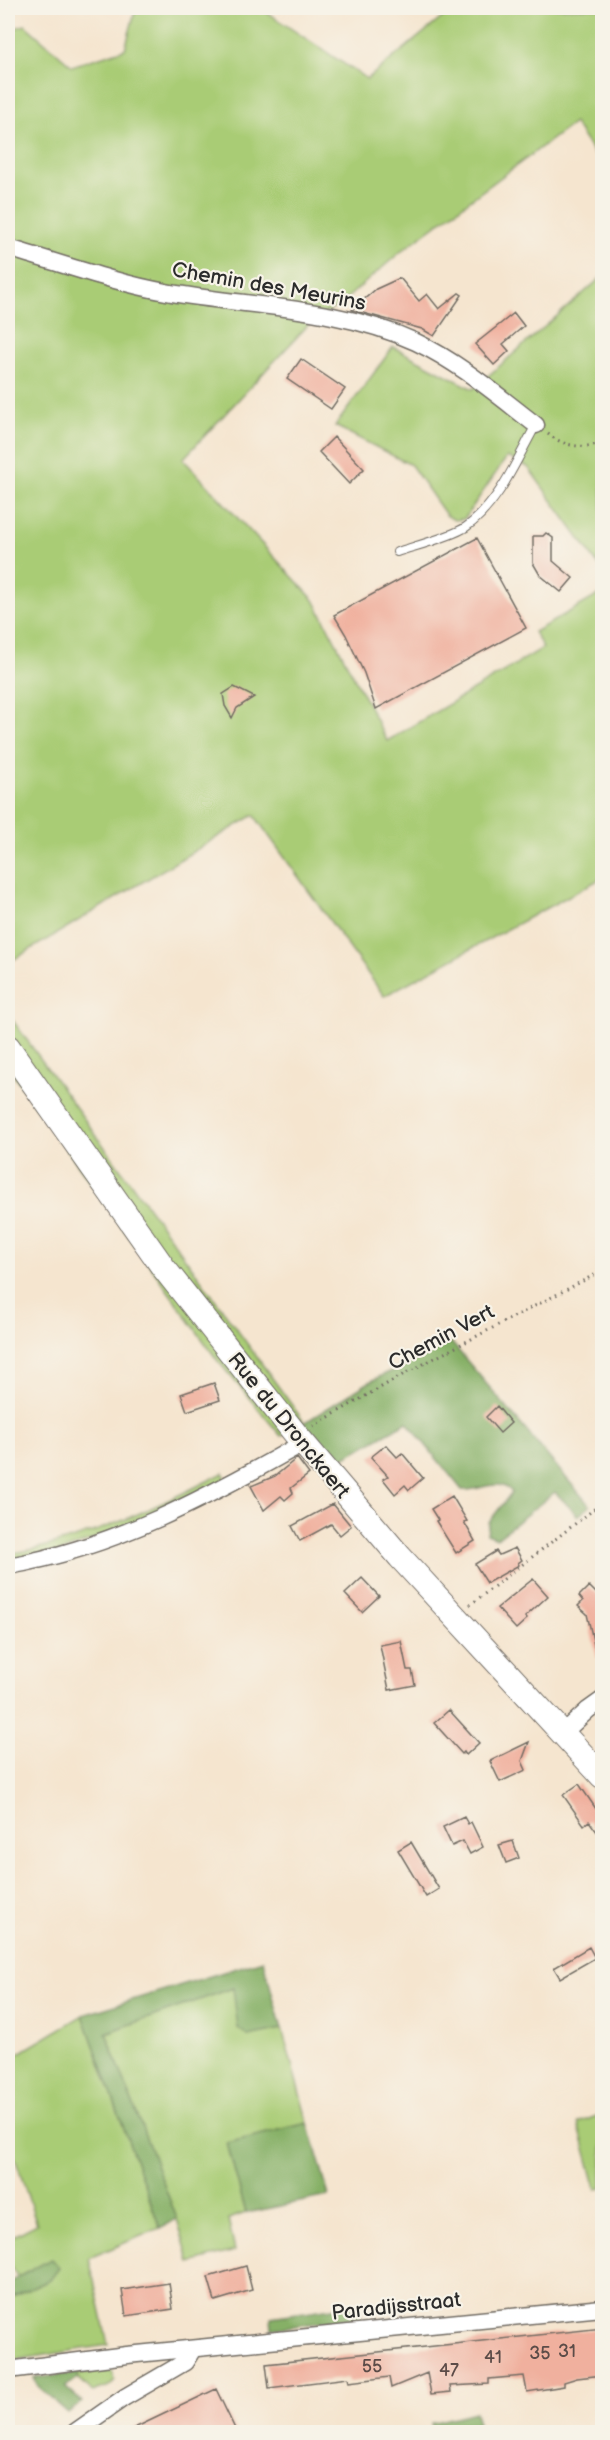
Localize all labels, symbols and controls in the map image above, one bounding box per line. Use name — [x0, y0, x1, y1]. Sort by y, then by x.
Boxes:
street label: Chemin des Meurins — [170, 257, 368, 316]
street label: Chemin Vert — [384, 1299, 499, 1376]
street label: Rue du Dronckaert — [222, 1347, 355, 1504]
street label: Paradijsstraat — [330, 2287, 462, 2326]
house number: 31 — [558, 2341, 576, 2362]
house number: 35 — [529, 2343, 551, 2364]
house number: 41 — [484, 2347, 502, 2368]
house number: 55 — [362, 2356, 382, 2377]
house number: 47 — [439, 2360, 459, 2381]

